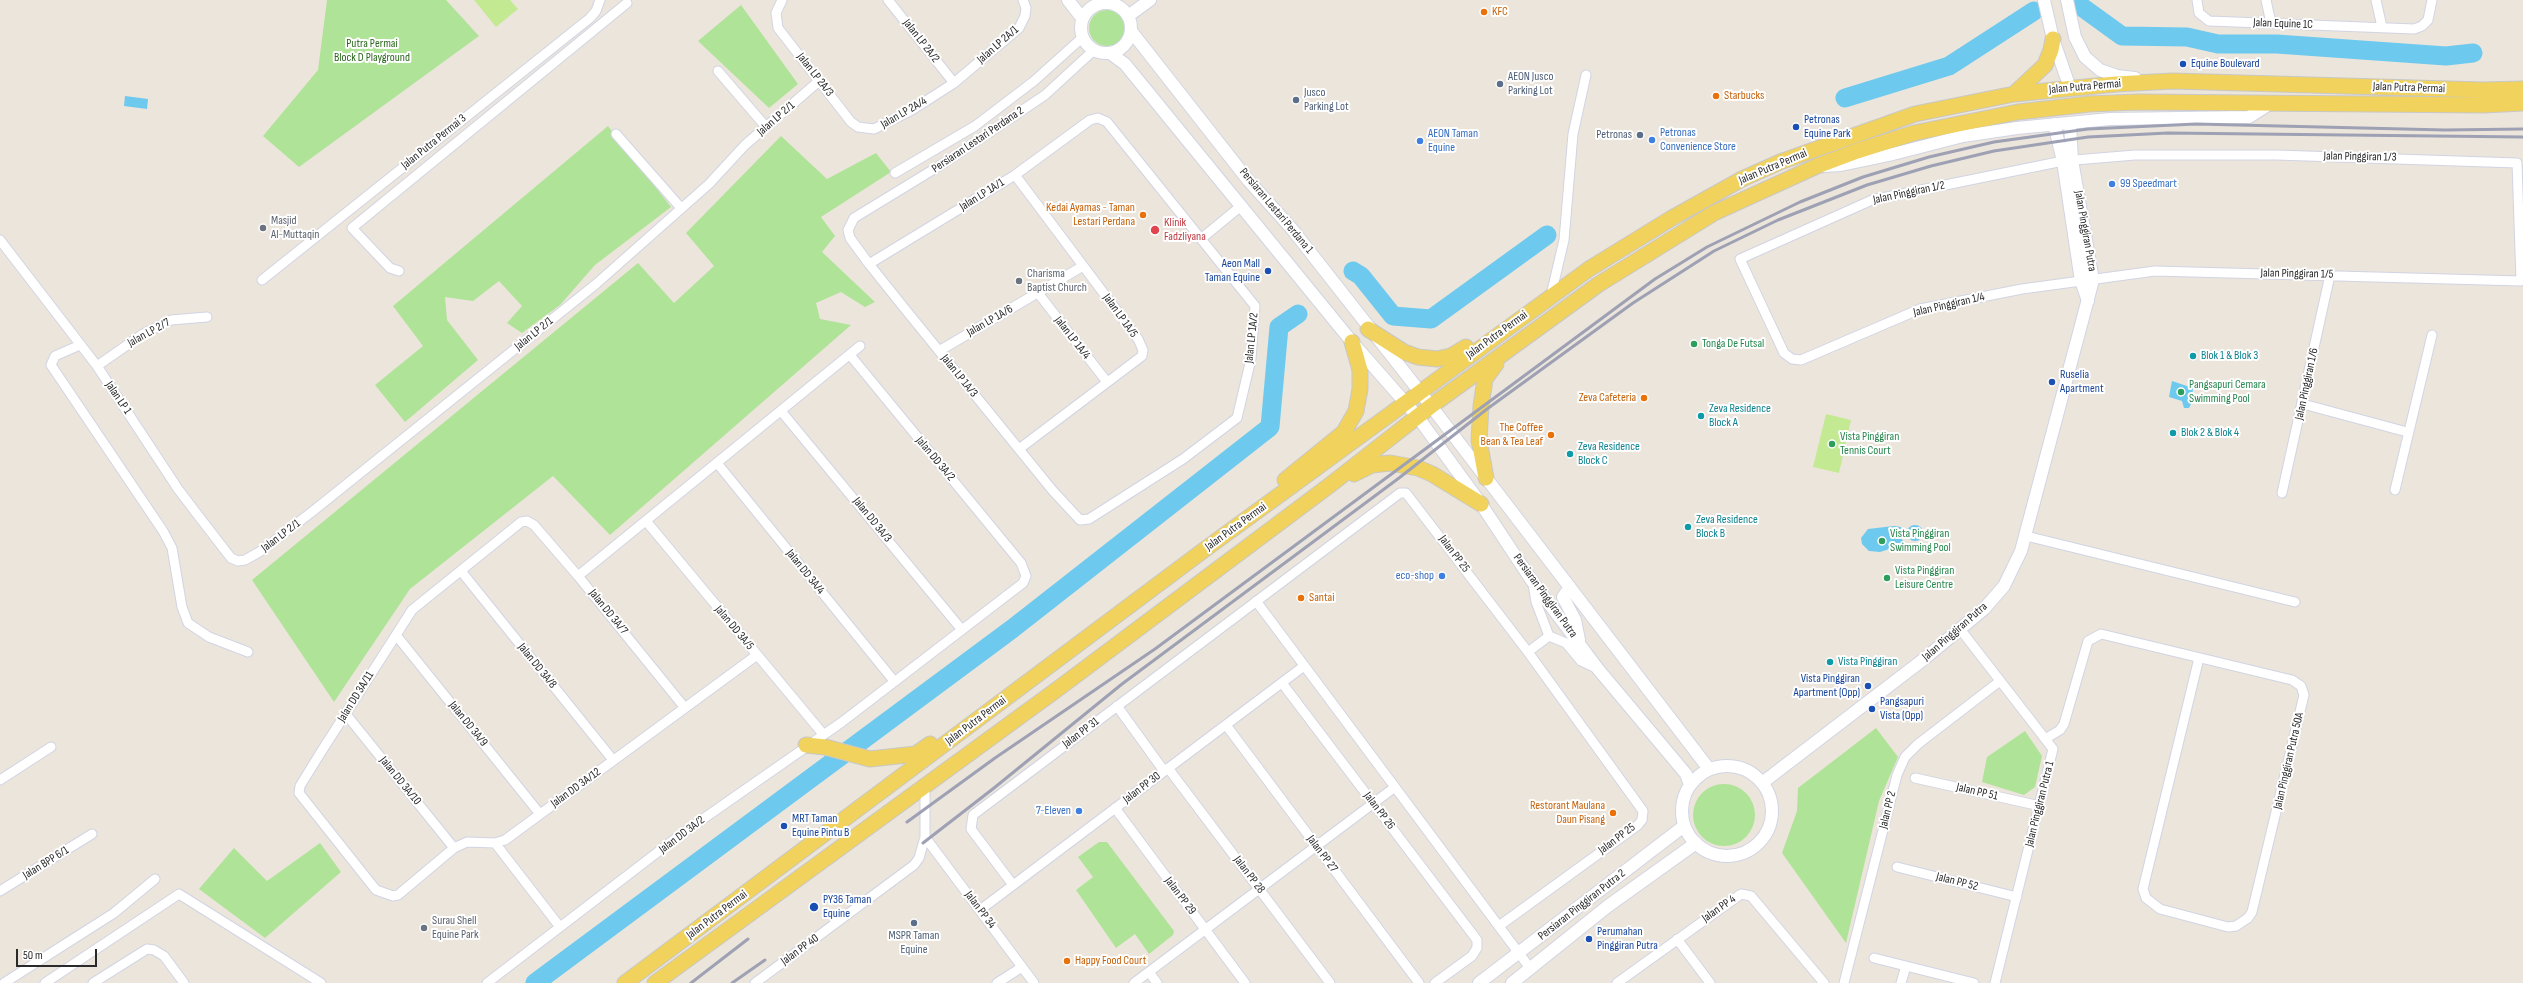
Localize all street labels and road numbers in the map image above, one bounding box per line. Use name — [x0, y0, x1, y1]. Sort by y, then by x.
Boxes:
street label: Jalan LP 2A/2 — [900, 16, 942, 66]
street label: Jalan Equine 1C — [2253, 16, 2313, 32]
street label: Jalan LP 2A/1 — [974, 23, 1022, 67]
street label: Jalan LP 2A/3 — [794, 50, 836, 100]
street label: Jalan Putra Permai — [2048, 77, 2122, 97]
street label: Jalan Putra Permai — [2373, 80, 2445, 96]
street label: Jalan LP 2A/4 — [878, 94, 930, 132]
street label: Jalan LP 2/1 — [754, 99, 798, 139]
street label: Persiaran Lestari Perdana 2 — [929, 104, 1027, 176]
street label: Jalan Putra Permai 3 — [399, 111, 469, 173]
street label: Jalan Putra Permai — [1737, 146, 1809, 188]
street label: Jalan Pinggiran 1/3 — [2323, 149, 2397, 165]
street label: Persiaran Lestari Perdana 1 — [1236, 165, 1316, 257]
street label: Jalan LP 1A/1 — [957, 176, 1007, 214]
street label: Jalan Pinggiran 1/2 — [1872, 178, 1946, 208]
street label: Jalan Pinggiran Putra — [2071, 189, 2099, 273]
street label: Jalan Pinggiran 1/5 — [2260, 266, 2334, 282]
street label: Jalan Pinggiran 1/4 — [1912, 290, 1986, 320]
street label: Jalan LP 1A/5 — [1099, 291, 1141, 341]
street label: Jalan LP 1A/6 — [964, 302, 1016, 340]
street label: Jalan Putra Permai — [1463, 308, 1531, 362]
street label: Jalan LP 1A/2 — [1242, 312, 1262, 364]
street label: Jalan LP 2/1 — [512, 314, 556, 354]
street label: Jalan LP 1A/4 — [1051, 314, 1093, 362]
street label: Jalan LP 2/7 — [125, 315, 173, 351]
street label: Jalan Pinggiran 1/6 — [2292, 347, 2322, 421]
street label: Jalan LP 1A/3 — [937, 352, 981, 400]
street label: Jalan LP 1 — [102, 379, 134, 417]
street label: Jalan DD 3A/2 — [912, 434, 958, 484]
street label: Jalan DD 3A/3 — [849, 495, 895, 545]
street label: Jalan Putra Permai — [1202, 500, 1270, 554]
street label: Jalan LP 2/1 — [259, 517, 303, 555]
street label: Jalan PP 25 — [1435, 533, 1473, 575]
street label: Jalan DD 3A/4 — [783, 547, 827, 597]
street label: Persiaran Pinggiran Putra — [1510, 551, 1580, 641]
street label: Jalan DD 3A/7 — [585, 586, 631, 638]
street label: Jalan Pinggiran Putra — [1919, 600, 1991, 664]
street label: Jalan DD 3A/5 — [711, 603, 757, 653]
street label: Jalan DD 3A/8 — [514, 640, 560, 692]
street label: Jalan DD 3A/11 — [335, 669, 377, 725]
street label: Jalan Putra Permai — [943, 693, 1009, 749]
street label: Jalan DD 3A/9 — [445, 698, 491, 750]
street label: Jalan Pinggiran Putra 50A — [2271, 711, 2307, 811]
street label: Jalan PP 31 — [1060, 715, 1102, 751]
street label: Jalan DD 3A/10 — [376, 754, 424, 808]
street label: Jalan Pinggiran Putra 1 — [2022, 760, 2058, 848]
street label: Jalan DD 3A/12 — [548, 765, 604, 811]
street label: Jalan PP 30 — [1120, 769, 1164, 807]
street label: Jalan PP 51 — [1955, 780, 1999, 804]
street label: Jalan PP 26 — [1360, 789, 1398, 833]
street label: Jalan PP 2 — [1876, 790, 1900, 830]
street label: Jalan DD 3A/2 — [656, 813, 708, 857]
street label: Jalan PP 25 — [1596, 820, 1638, 858]
street label: Jalan PP 27 — [1303, 833, 1341, 875]
street label: Jalan BPP 6/1 — [20, 843, 72, 883]
street label: Jalan PP 28 — [1230, 853, 1268, 897]
street label: Persiaran Pinggiran Putra 2 — [1535, 866, 1629, 944]
street label: Jalan PP 52 — [1935, 870, 1979, 894]
street label: Jalan PP 29 — [1161, 874, 1199, 918]
street label: Jalan Putra Permai — [684, 887, 750, 943]
street label: Jalan PP 34 — [961, 888, 999, 932]
street label: Jalan PP 4 — [1699, 892, 1739, 926]
street label: Jalan PP 40 — [778, 931, 822, 969]

